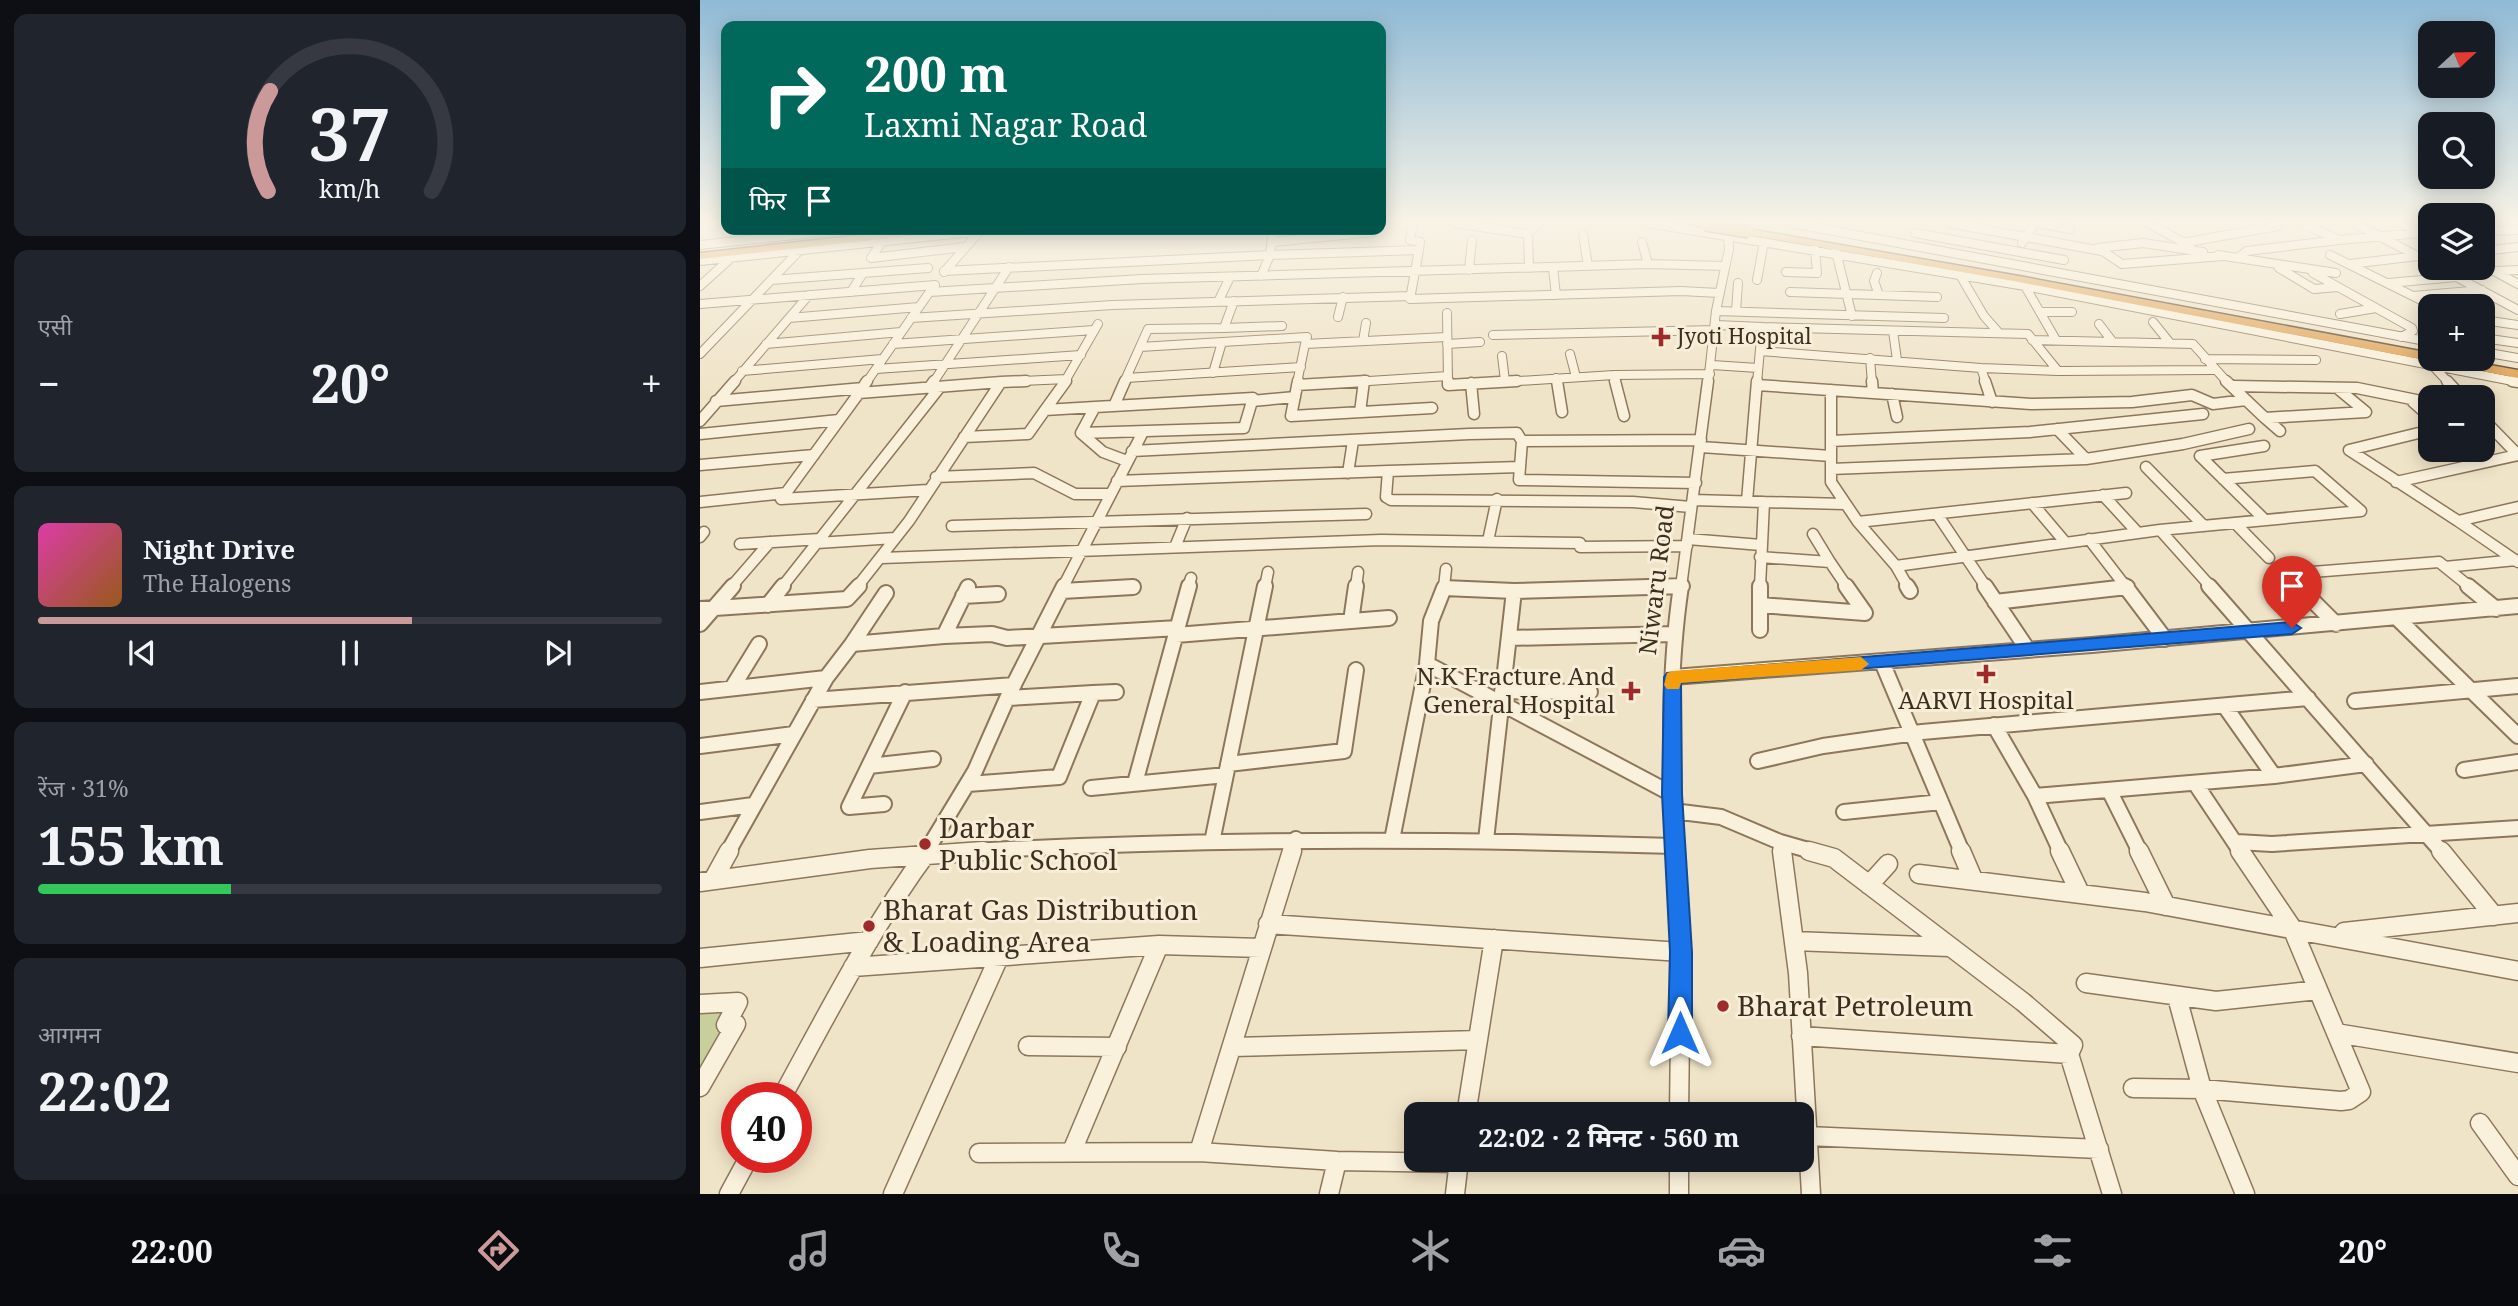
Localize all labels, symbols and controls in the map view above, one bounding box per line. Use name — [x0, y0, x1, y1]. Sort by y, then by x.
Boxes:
north arrow — [2418, 21, 2496, 98]
map controls — [2418, 21, 2495, 462]
text: 200 m — [864, 40, 1008, 106]
icon: right — [749, 49, 840, 140]
text: 37 — [309, 83, 391, 182]
text: Laxmi Nagar Road — [864, 103, 1147, 146]
button: search — [2418, 112, 2495, 189]
text: km/h — [319, 171, 381, 205]
text: फिर — [749, 182, 786, 218]
icon: arrive — [800, 182, 838, 220]
button: layers — [2418, 203, 2495, 280]
button: + — [2418, 294, 2495, 371]
text: एसी — [38, 310, 72, 342]
place label: Jyoti Hospital — [1676, 322, 1812, 350]
marker: Jyoti Hospital — [1651, 327, 1671, 347]
text: 20° — [311, 347, 390, 418]
text: − — [38, 357, 60, 409]
text: + — [641, 357, 662, 409]
button: − — [2418, 385, 2495, 462]
street label: Niwaru Road — [1630, 503, 1681, 657]
text: Night Drive — [143, 531, 295, 567]
pin — [2262, 556, 2322, 628]
text: The Halogens — [143, 567, 291, 599]
icon: arrive — [2273, 567, 2311, 605]
icon: previous — [123, 634, 161, 672]
icon: pause — [331, 634, 369, 672]
icon: next — [539, 634, 577, 672]
place label: N.K Fracture And General Hospital — [1416, 659, 1616, 720]
marker: AARVI Hospital — [1976, 664, 1996, 684]
marker: N.K Fracture And General Hospital — [1621, 681, 1641, 701]
place label: AARVI Hospital — [1898, 683, 2074, 716]
text: रेंज · 31% — [38, 772, 129, 804]
place label: Darbar Public School — [939, 808, 1118, 878]
text: 155 km — [38, 809, 224, 880]
marker: Darbar Public School — [917, 836, 933, 852]
place label: Bharat Gas Distribution & Loading Area — [883, 890, 1198, 960]
marker: Bharat Gas Distribution & Loading Area — [861, 918, 877, 934]
place label: Bharat Petroleum — [1737, 986, 1973, 1024]
position arrow — [1643, 996, 1717, 1070]
marker: Bharat Petroleum — [1715, 998, 1731, 1014]
text: आगमन — [38, 1018, 101, 1050]
text: 22:02 — [38, 1055, 171, 1126]
speed limit sign: 40 — [721, 1082, 812, 1173]
text: 22:02 · 2 मिनट · 560 m — [1478, 1119, 1740, 1155]
icon: directions — [474, 1226, 523, 1275]
icon: music — [785, 1226, 834, 1275]
icon: phone — [1096, 1226, 1145, 1275]
icon: climate — [1406, 1226, 1455, 1275]
icon: car — [1717, 1226, 1766, 1275]
icon: filters — [2028, 1226, 2077, 1275]
text: 22:00 — [131, 1229, 213, 1272]
text: 20° — [2338, 1229, 2387, 1272]

